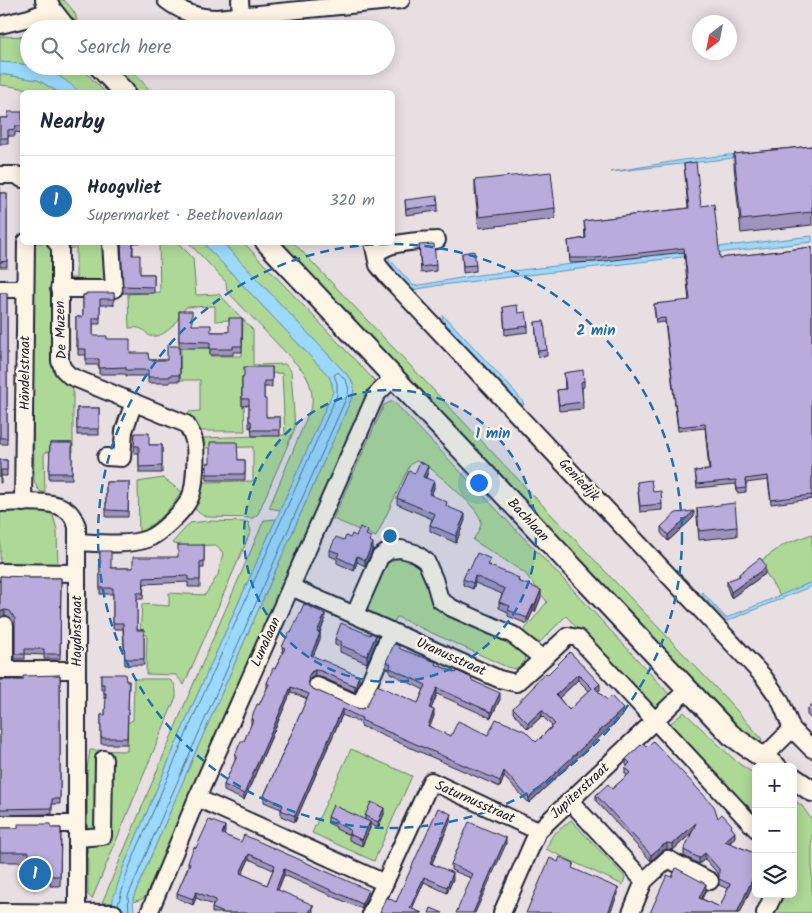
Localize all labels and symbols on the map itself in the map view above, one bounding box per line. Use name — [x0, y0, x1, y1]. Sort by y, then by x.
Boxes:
north arrow — [692, 15, 737, 60]
street label: De Muzen — [49, 300, 73, 360]
text: 2 min — [576, 319, 616, 343]
street label: Händelstraat — [14, 335, 36, 410]
text: 1 min — [476, 422, 510, 446]
street label: Geniedijk — [553, 453, 605, 507]
your location — [466, 470, 492, 496]
street label: Bachlaan — [502, 493, 554, 547]
centre of rings — [381, 527, 399, 545]
street label: Haydnstraat — [66, 595, 88, 667]
street label: Lunalaan — [245, 614, 287, 670]
street label: Uranusstraat — [413, 632, 490, 682]
street label: Jupiterstraat — [545, 757, 615, 824]
street label: Saturnusstraat — [431, 775, 519, 830]
pin: 1 — [19, 855, 51, 893]

